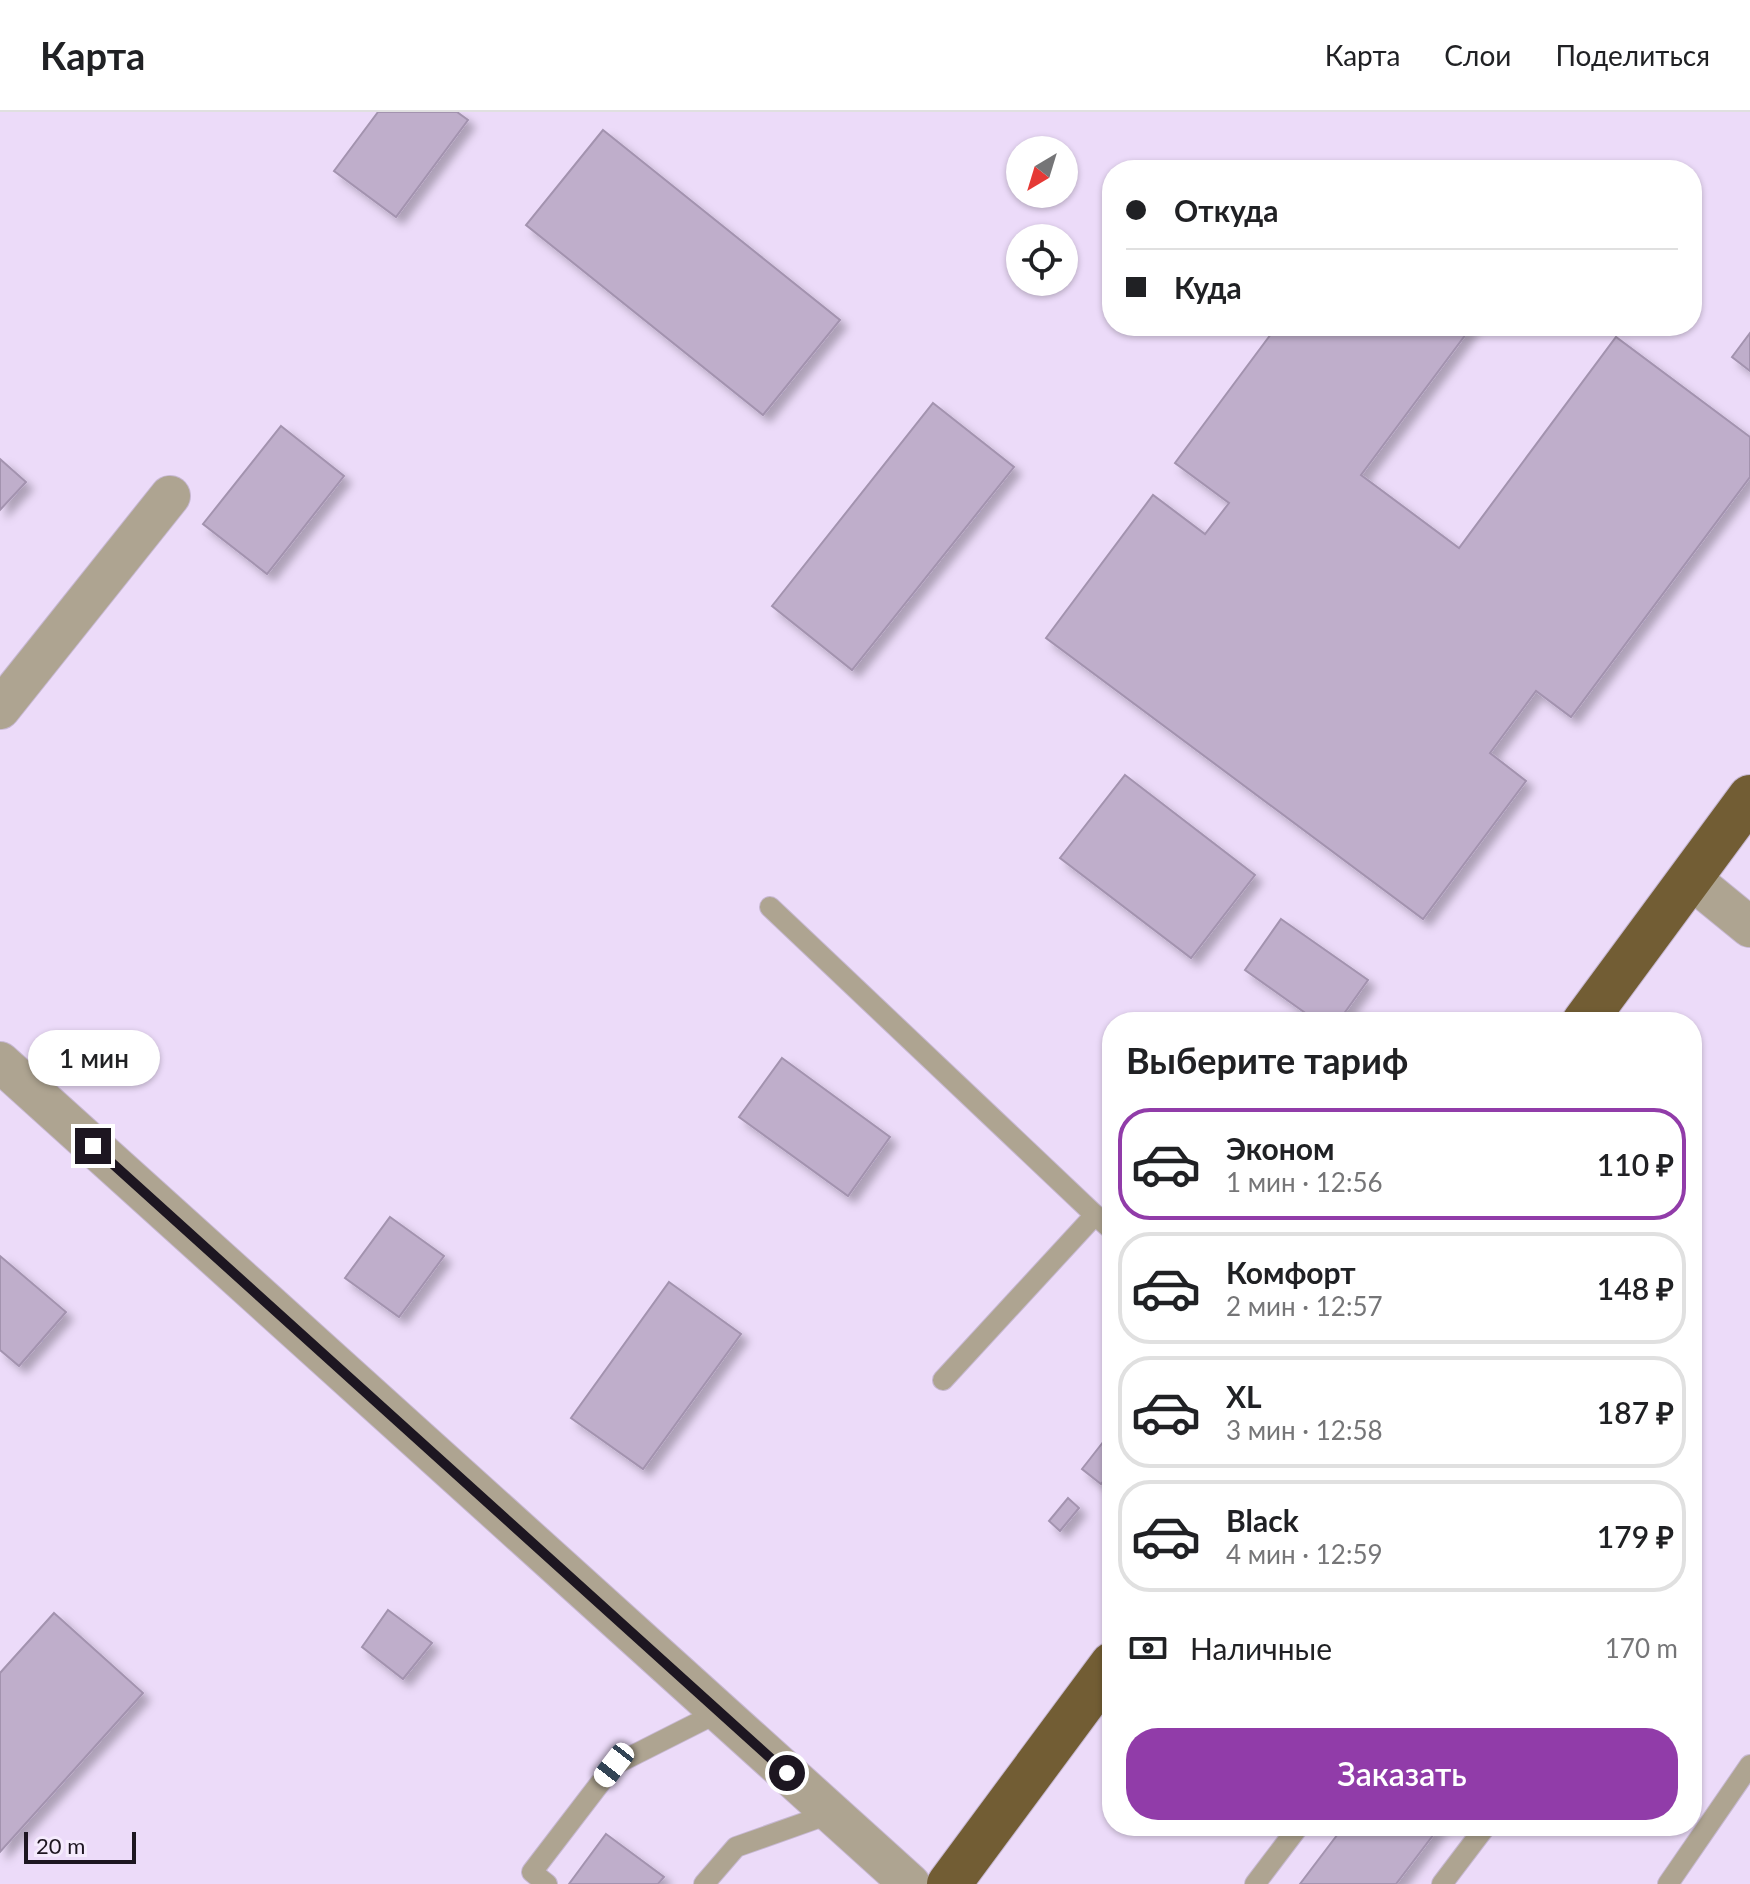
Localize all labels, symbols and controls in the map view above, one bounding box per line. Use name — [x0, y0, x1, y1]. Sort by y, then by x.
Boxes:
text: Карта — [40, 32, 145, 78]
text: Карта — [1325, 38, 1400, 72]
text: Слои — [1444, 38, 1511, 72]
text: Поделиться — [1555, 38, 1710, 72]
north arrow — [1006, 136, 1078, 208]
map controls — [1006, 136, 1078, 296]
text: Откуда — [1174, 192, 1279, 228]
button: locate — [1006, 224, 1078, 296]
text: Куда — [1174, 269, 1242, 305]
callout: 1 мин — [27, 1030, 159, 1086]
text: Выберите тариф — [1126, 1038, 1408, 1082]
text: 1 мин — [59, 1042, 129, 1074]
route end — [75, 1128, 111, 1164]
icon: car — [1130, 1128, 1202, 1200]
text: Эконом — [1226, 1130, 1335, 1166]
text: 110 ₽ — [1597, 1146, 1674, 1182]
text: 1 мин · 12:56 — [1226, 1166, 1383, 1198]
icon: car — [1130, 1252, 1202, 1324]
text: Комфорт — [1226, 1254, 1356, 1290]
text: 148 ₽ — [1597, 1270, 1674, 1306]
text: 2 мин · 12:57 — [1226, 1290, 1383, 1322]
icon: car — [1130, 1376, 1202, 1448]
text: XL — [1226, 1378, 1262, 1414]
text: 187 ₽ — [1597, 1394, 1674, 1430]
text: 3 мин · 12:58 — [1226, 1414, 1383, 1446]
icon: car — [1130, 1500, 1202, 1572]
text: Black — [1226, 1502, 1299, 1538]
text: 179 ₽ — [1597, 1518, 1674, 1554]
text: 4 мин · 12:59 — [1226, 1538, 1383, 1570]
icon: cash — [1126, 1626, 1170, 1670]
text: Наличные — [1190, 1630, 1332, 1666]
text: 170 m — [1605, 1632, 1678, 1664]
button: Заказать — [1126, 1728, 1678, 1820]
car — [590, 1739, 638, 1791]
route start — [769, 1755, 805, 1791]
scale bar — [24, 1828, 136, 1864]
text: 20 m — [36, 1832, 85, 1859]

